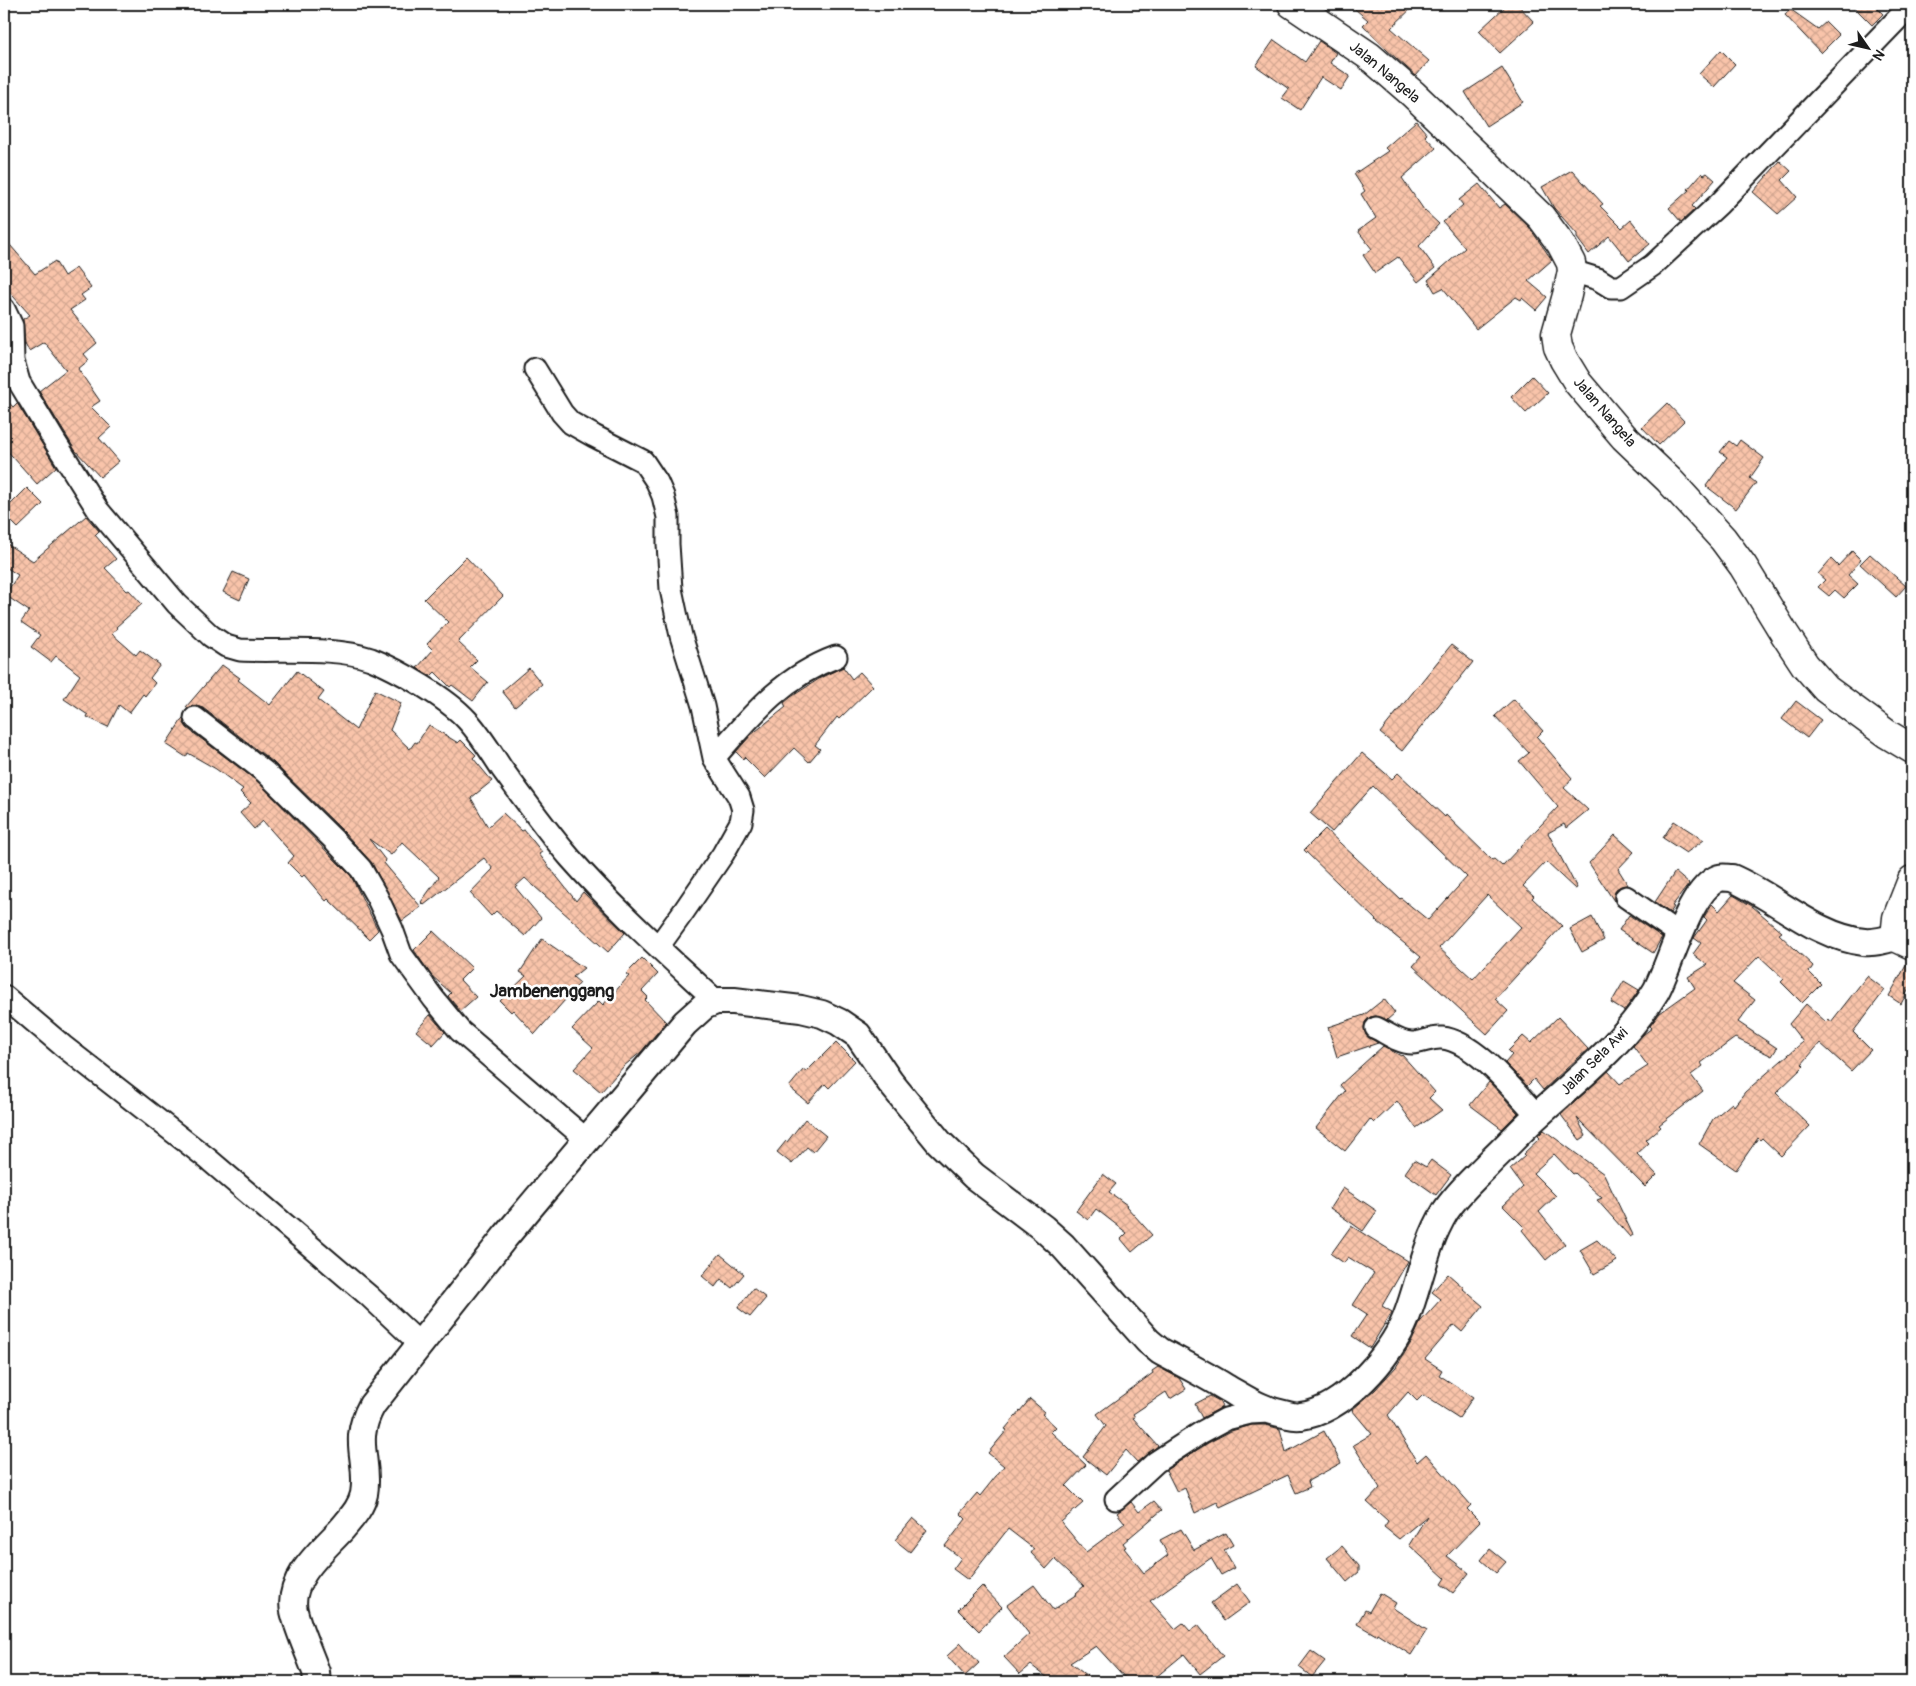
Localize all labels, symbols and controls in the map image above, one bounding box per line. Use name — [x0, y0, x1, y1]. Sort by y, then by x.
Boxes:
north arrow — [1844, 22, 1894, 72]
street label: Jalan Nangela — [1345, 37, 1424, 108]
text: N — [1869, 46, 1888, 64]
street label: Jalan Nangela — [1569, 373, 1640, 451]
district label: Jambenenggang — [490, 980, 614, 1003]
street label: Jalan Sela Awi — [1557, 1023, 1632, 1099]

